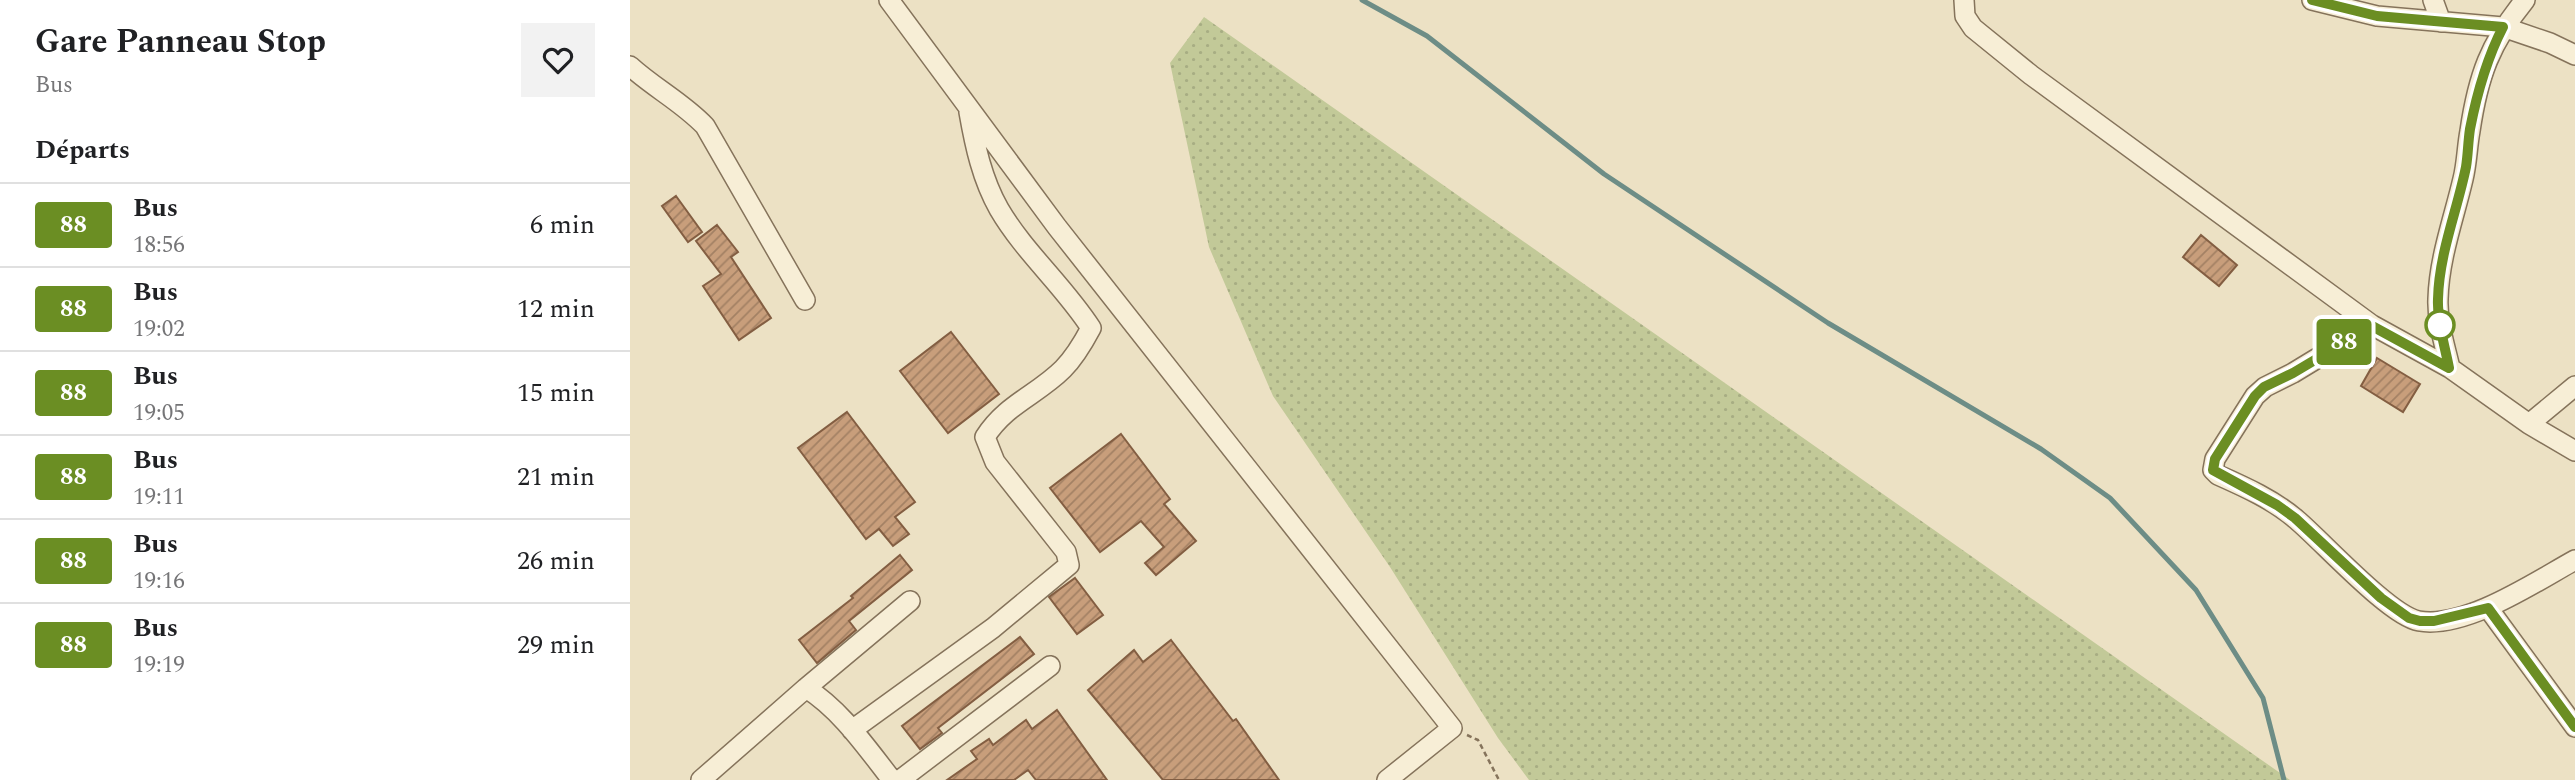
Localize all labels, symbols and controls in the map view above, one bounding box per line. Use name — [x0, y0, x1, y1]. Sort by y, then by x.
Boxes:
text: Gare Panneau Stop — [35, 17, 326, 67]
button: heart — [521, 23, 595, 97]
text: Bus — [35, 68, 73, 103]
text: Départs — [35, 130, 130, 170]
text: Bus — [133, 188, 178, 228]
text: 6 min — [530, 205, 595, 245]
text: 88 — [60, 207, 87, 243]
text: 18:56 — [133, 228, 185, 263]
text: Bus — [133, 272, 178, 312]
text: 12 min — [517, 289, 595, 329]
text: 88 — [60, 291, 87, 327]
unlabelled marker — [2425, 310, 2455, 340]
text: 19:02 — [133, 312, 185, 347]
line badge: 88 — [2312, 319, 2376, 365]
text: 88 — [2331, 324, 2357, 360]
text: Bus — [133, 356, 178, 396]
text: 15 min — [517, 373, 595, 413]
text: 88 — [60, 375, 87, 411]
text: 19:05 — [133, 396, 185, 431]
text: Bus — [133, 440, 178, 480]
text: 21 min — [517, 457, 595, 497]
text: 88 — [60, 459, 87, 495]
text: 19:11 — [133, 480, 185, 515]
text: Bus — [133, 524, 178, 564]
text: 26 min — [517, 541, 595, 581]
text: 88 — [60, 543, 87, 579]
text: 19:16 — [133, 564, 185, 599]
text: Bus — [133, 608, 178, 648]
text: 29 min — [517, 625, 595, 665]
text: 88 — [60, 627, 87, 663]
text: 19:19 — [133, 648, 185, 683]

